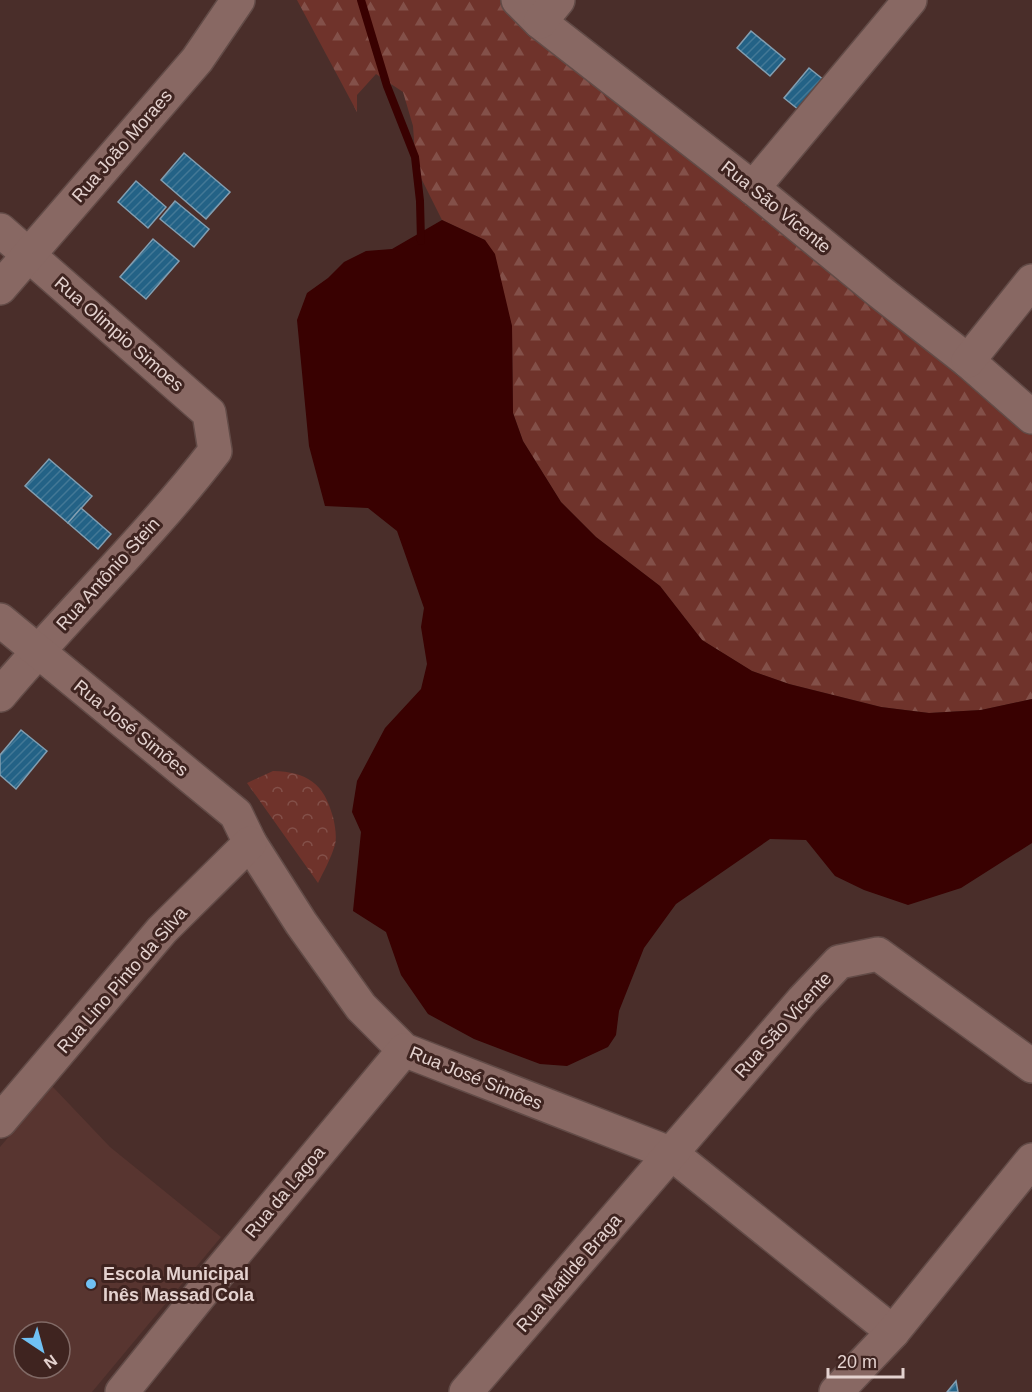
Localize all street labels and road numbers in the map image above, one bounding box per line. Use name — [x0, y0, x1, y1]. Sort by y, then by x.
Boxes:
street label: Rua João Moraes — [68, 86, 176, 206]
street label: Rua São Vicente — [717, 157, 835, 257]
street label: Rua Olimpio Simoes — [51, 273, 187, 395]
street label: Rua Antônio Stein — [52, 514, 164, 634]
street label: Rua José Simões — [70, 676, 192, 780]
street label: Rua Lino Pinto da Silva — [53, 902, 192, 1057]
street label: Rua São Vicente — [730, 968, 836, 1082]
street label: Rua José Simões — [407, 1042, 545, 1114]
street label: Rua da Lagoa — [241, 1141, 330, 1242]
street label: Rua Matilde Braga — [513, 1209, 626, 1336]

